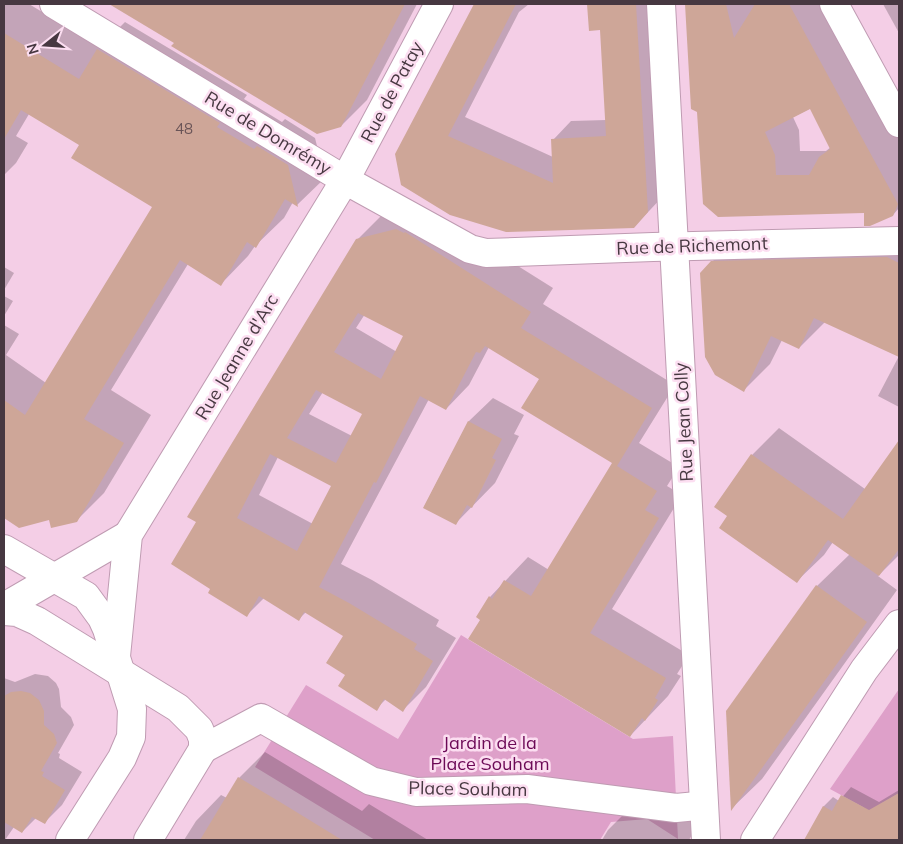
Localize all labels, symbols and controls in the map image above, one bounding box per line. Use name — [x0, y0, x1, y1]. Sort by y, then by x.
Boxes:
north arrow — [20, 20, 70, 70]
street label: Rue de Patay — [355, 37, 428, 146]
text: N — [22, 41, 43, 56]
street label: Rue de Domrémy — [201, 86, 336, 180]
house number: 48 — [175, 119, 193, 138]
street label: Rue de Richemont — [616, 231, 768, 260]
street label: Rue Jeanne d'Arc — [190, 290, 283, 424]
street label: Rue Jean Colly — [669, 361, 698, 482]
park label: Jardin de la Place Souham — [430, 731, 550, 775]
street label: Place Souham — [408, 776, 528, 801]

